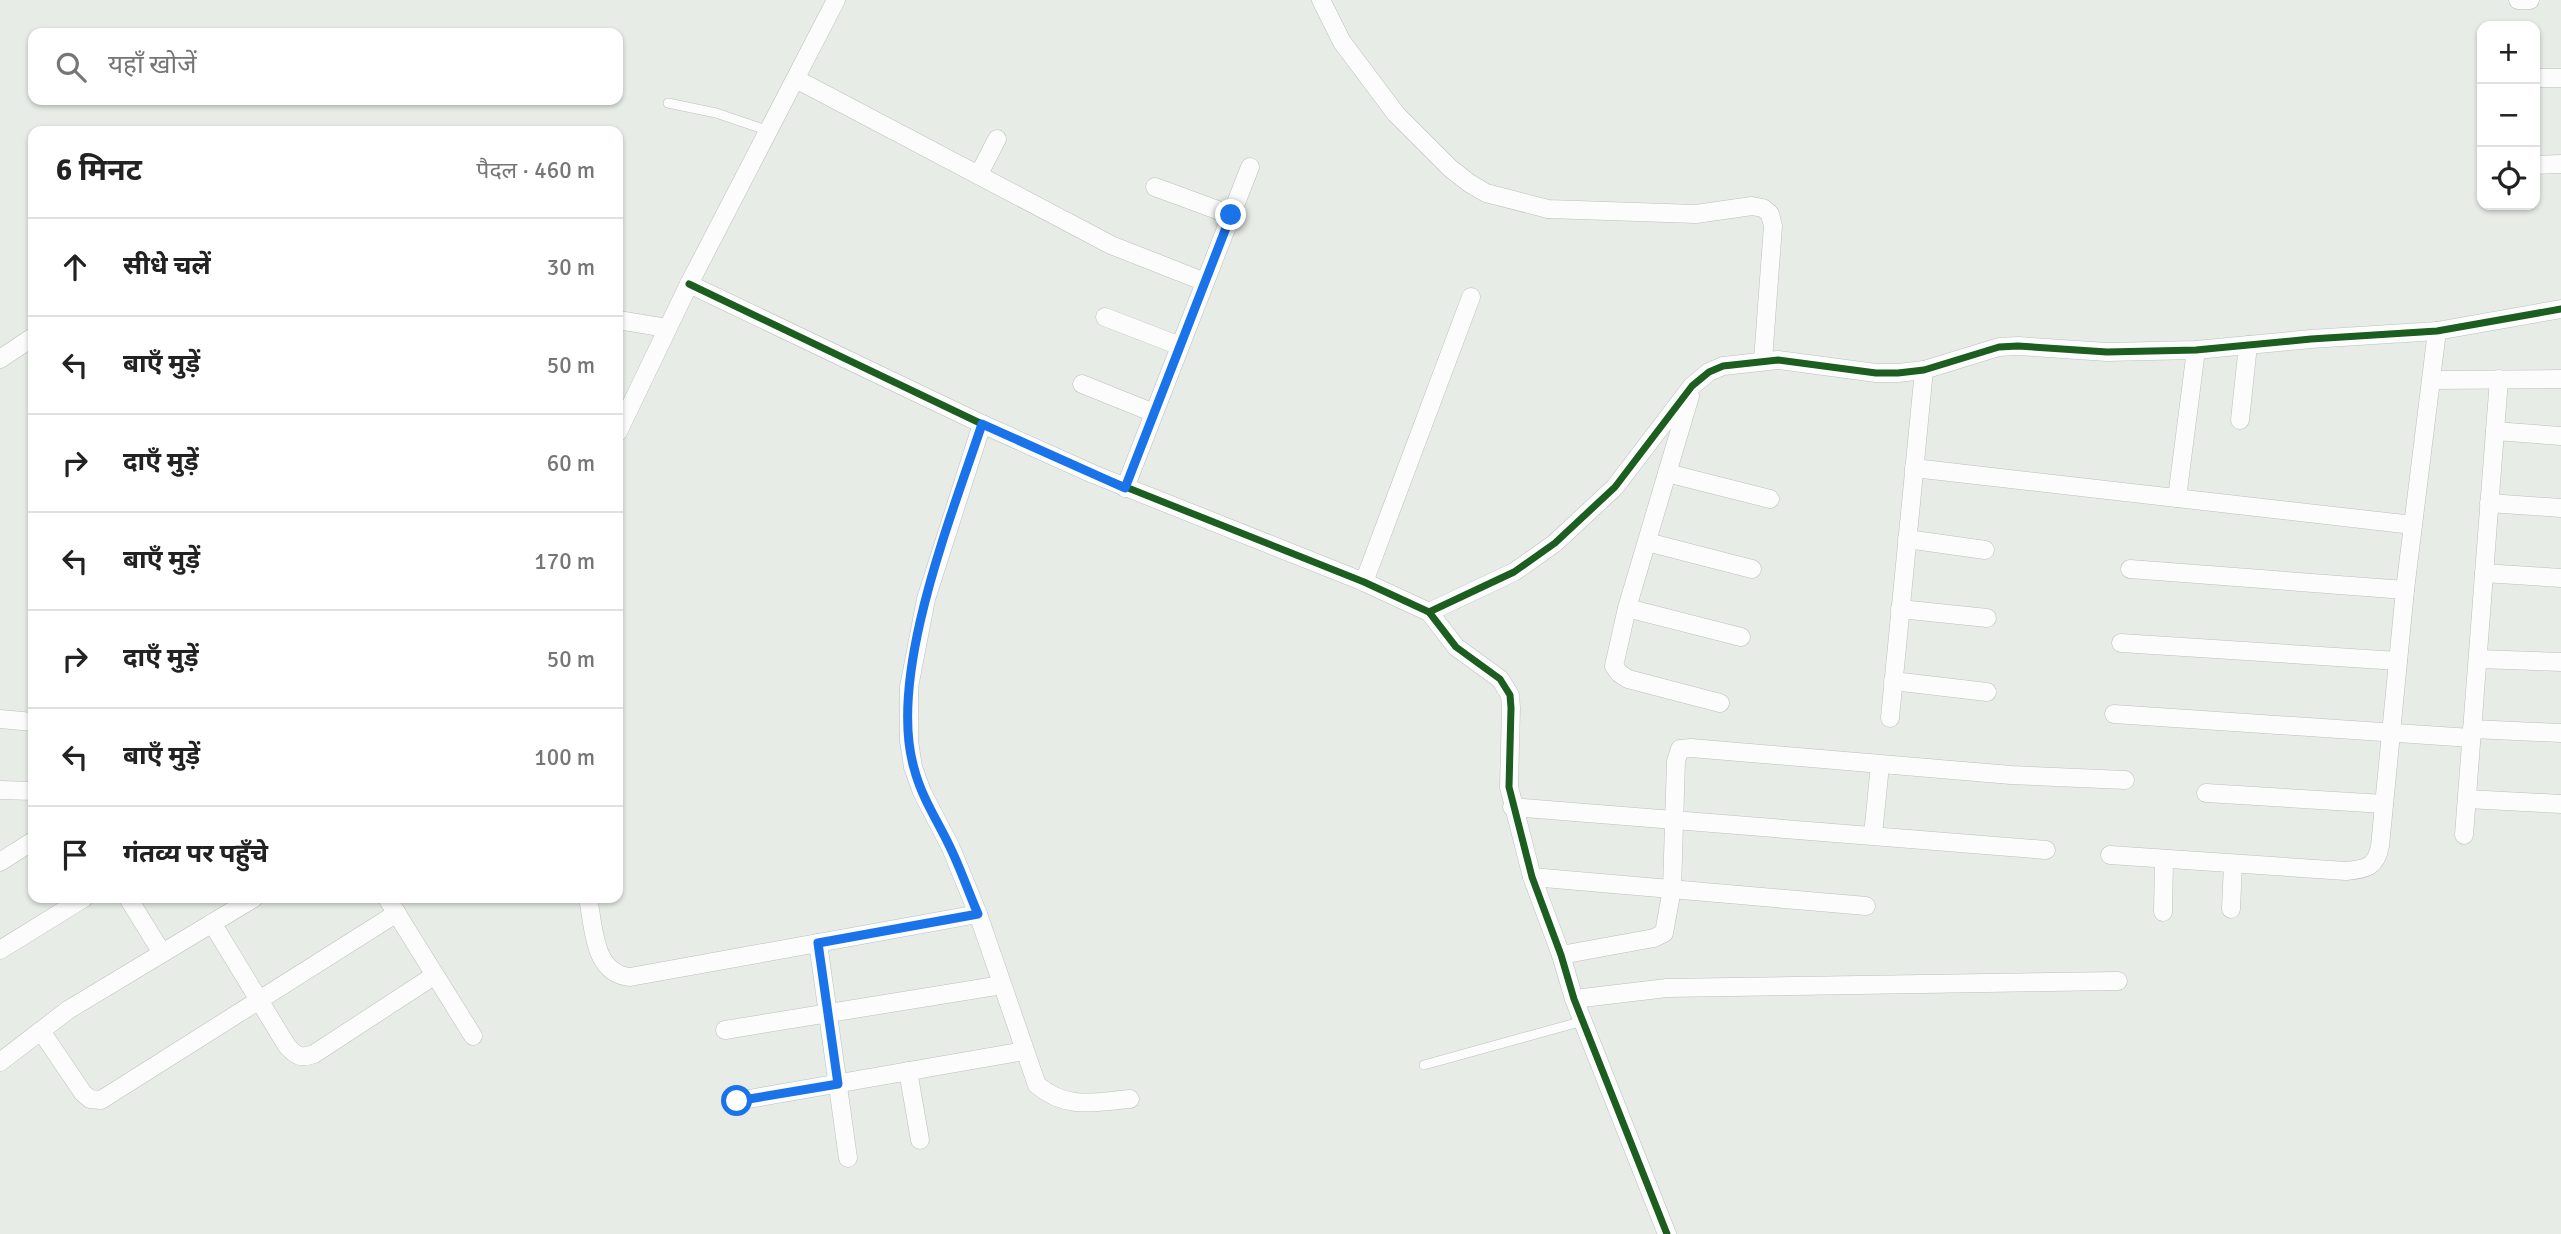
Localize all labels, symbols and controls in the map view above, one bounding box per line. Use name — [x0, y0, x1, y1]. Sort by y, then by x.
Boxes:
map controls — [2477, 21, 2540, 210]
button: + — [2477, 21, 2540, 84]
search box — [28, 28, 623, 105]
icon: search — [52, 48, 90, 86]
text: यहाँ खोजें — [108, 49, 197, 81]
button: − — [2477, 84, 2540, 147]
button: locate — [2477, 147, 2540, 210]
text: 6 मिनट — [56, 152, 142, 189]
text: पैदल · 460 m — [476, 156, 595, 185]
route end — [1215, 199, 1246, 230]
icon: ahead — [56, 248, 94, 286]
text: सीधे चलें — [123, 250, 211, 282]
text: 30 m — [547, 253, 595, 282]
icon: left — [56, 346, 94, 384]
text: बाएँ मुड़ें — [123, 348, 200, 380]
text: 50 m — [547, 351, 595, 380]
icon: right — [56, 444, 94, 482]
text: दाएँ मुड़ें — [123, 446, 199, 478]
text: 60 m — [547, 449, 595, 478]
icon: left — [56, 542, 94, 580]
text: बाएँ मुड़ें — [123, 544, 200, 576]
text: 170 m — [534, 547, 595, 576]
icon: right — [56, 640, 94, 678]
text: दाएँ मुड़ें — [123, 642, 199, 674]
text: 50 m — [547, 645, 595, 674]
icon: left — [56, 738, 94, 776]
text: बाएँ मुड़ें — [123, 740, 200, 772]
text: 100 m — [534, 743, 595, 772]
icon: arrive — [56, 836, 94, 874]
text: गंतव्य पर पहुँचे — [123, 838, 268, 870]
route start — [721, 1085, 752, 1116]

